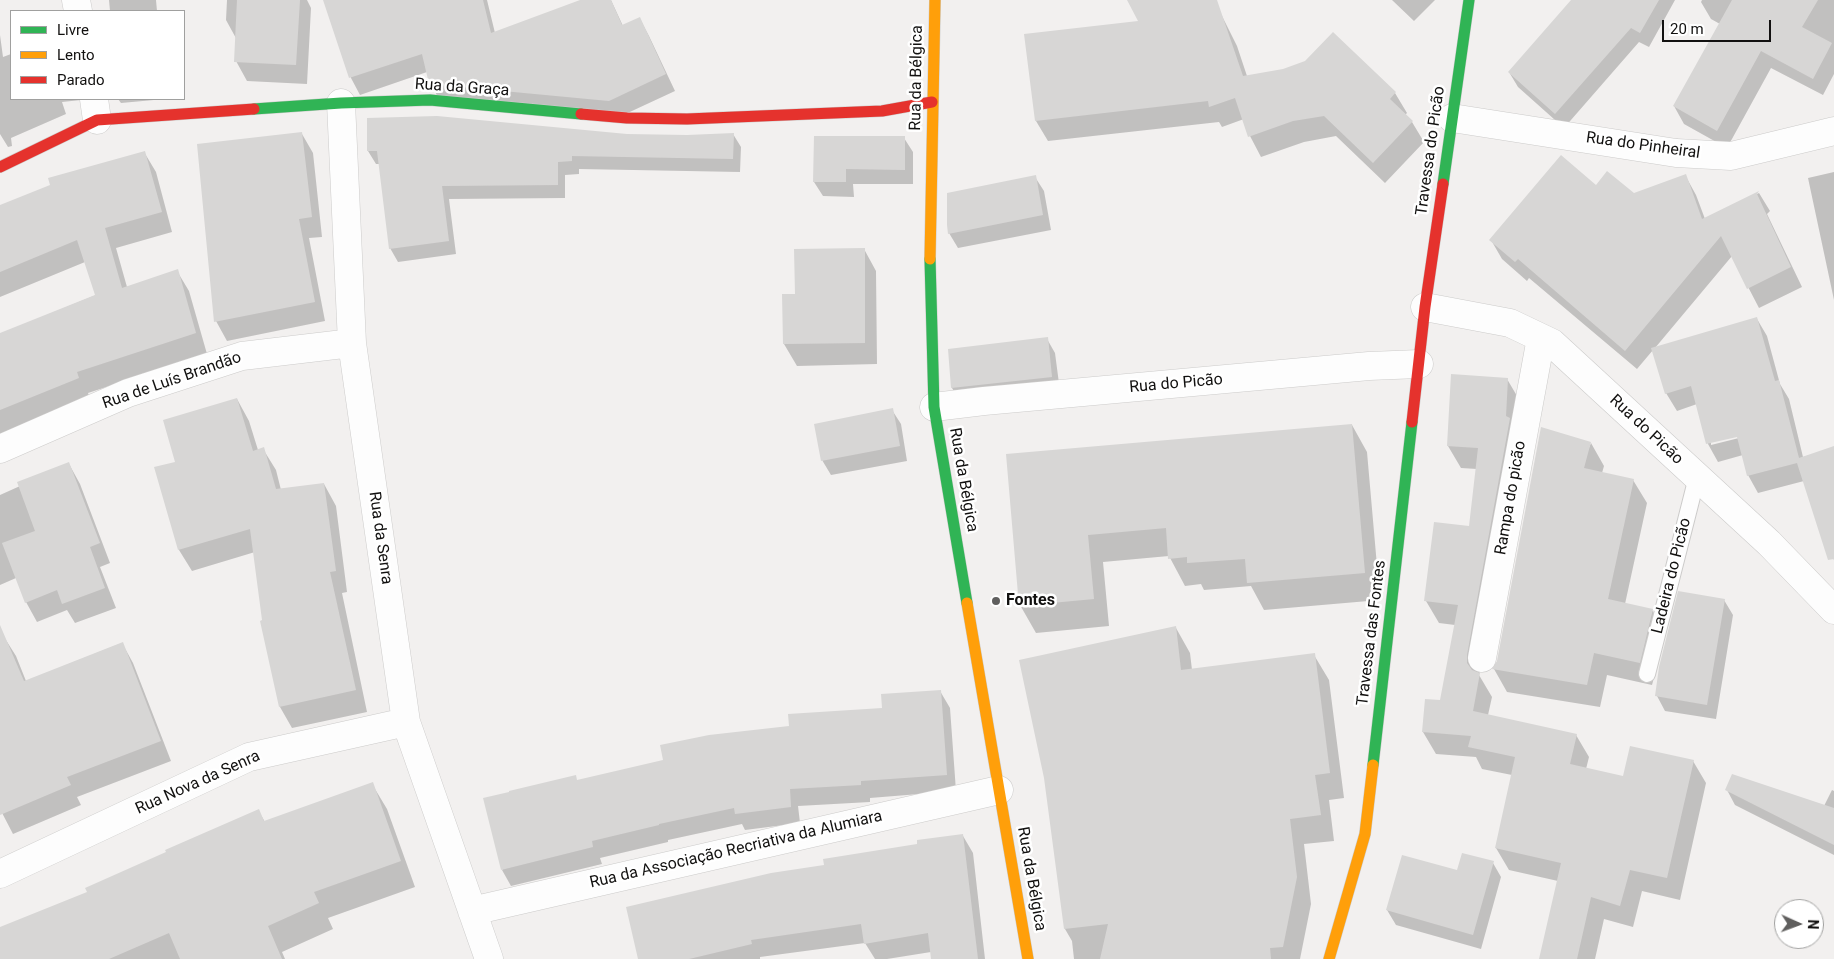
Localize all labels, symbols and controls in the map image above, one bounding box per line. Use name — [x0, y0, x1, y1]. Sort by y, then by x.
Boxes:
legend — [10, 10, 185, 100]
scale bar — [1664, 10, 1773, 42]
text: 20 m — [1670, 20, 1704, 38]
text: Livre — [57, 21, 89, 39]
street label: Rua da Bélgica — [906, 25, 928, 131]
text: Lento — [57, 46, 95, 64]
text: Parado — [57, 71, 105, 89]
street label: Rua da Graça — [414, 75, 510, 101]
street label: Travessa do Picão — [1412, 85, 1450, 217]
street label: Rua do Pinheiral — [1585, 128, 1701, 164]
street label: Rua de Luís Brandão — [100, 348, 244, 414]
street label: Rua do Picão — [1129, 370, 1223, 398]
street label: Rua do Picão — [1605, 391, 1687, 469]
street label: Rua da Bélgica — [944, 426, 982, 534]
street label: Rampa do picão — [1492, 439, 1530, 557]
street label: Rua da Senra — [364, 490, 396, 586]
street label: Ladeira do Picão — [1648, 516, 1696, 636]
street label: Travessa das Fontes — [1354, 559, 1390, 707]
place label: Fontes — [1006, 591, 1055, 611]
marker: Fontes — [990, 595, 1002, 607]
street label: Rua Nova da Senra — [133, 747, 263, 819]
street label: Rua da Associação Recriativa da Alumiara — [588, 807, 884, 893]
street label: Rua da Bélgica — [1012, 825, 1050, 933]
north arrow — [1774, 899, 1824, 949]
text: N — [1805, 919, 1821, 930]

